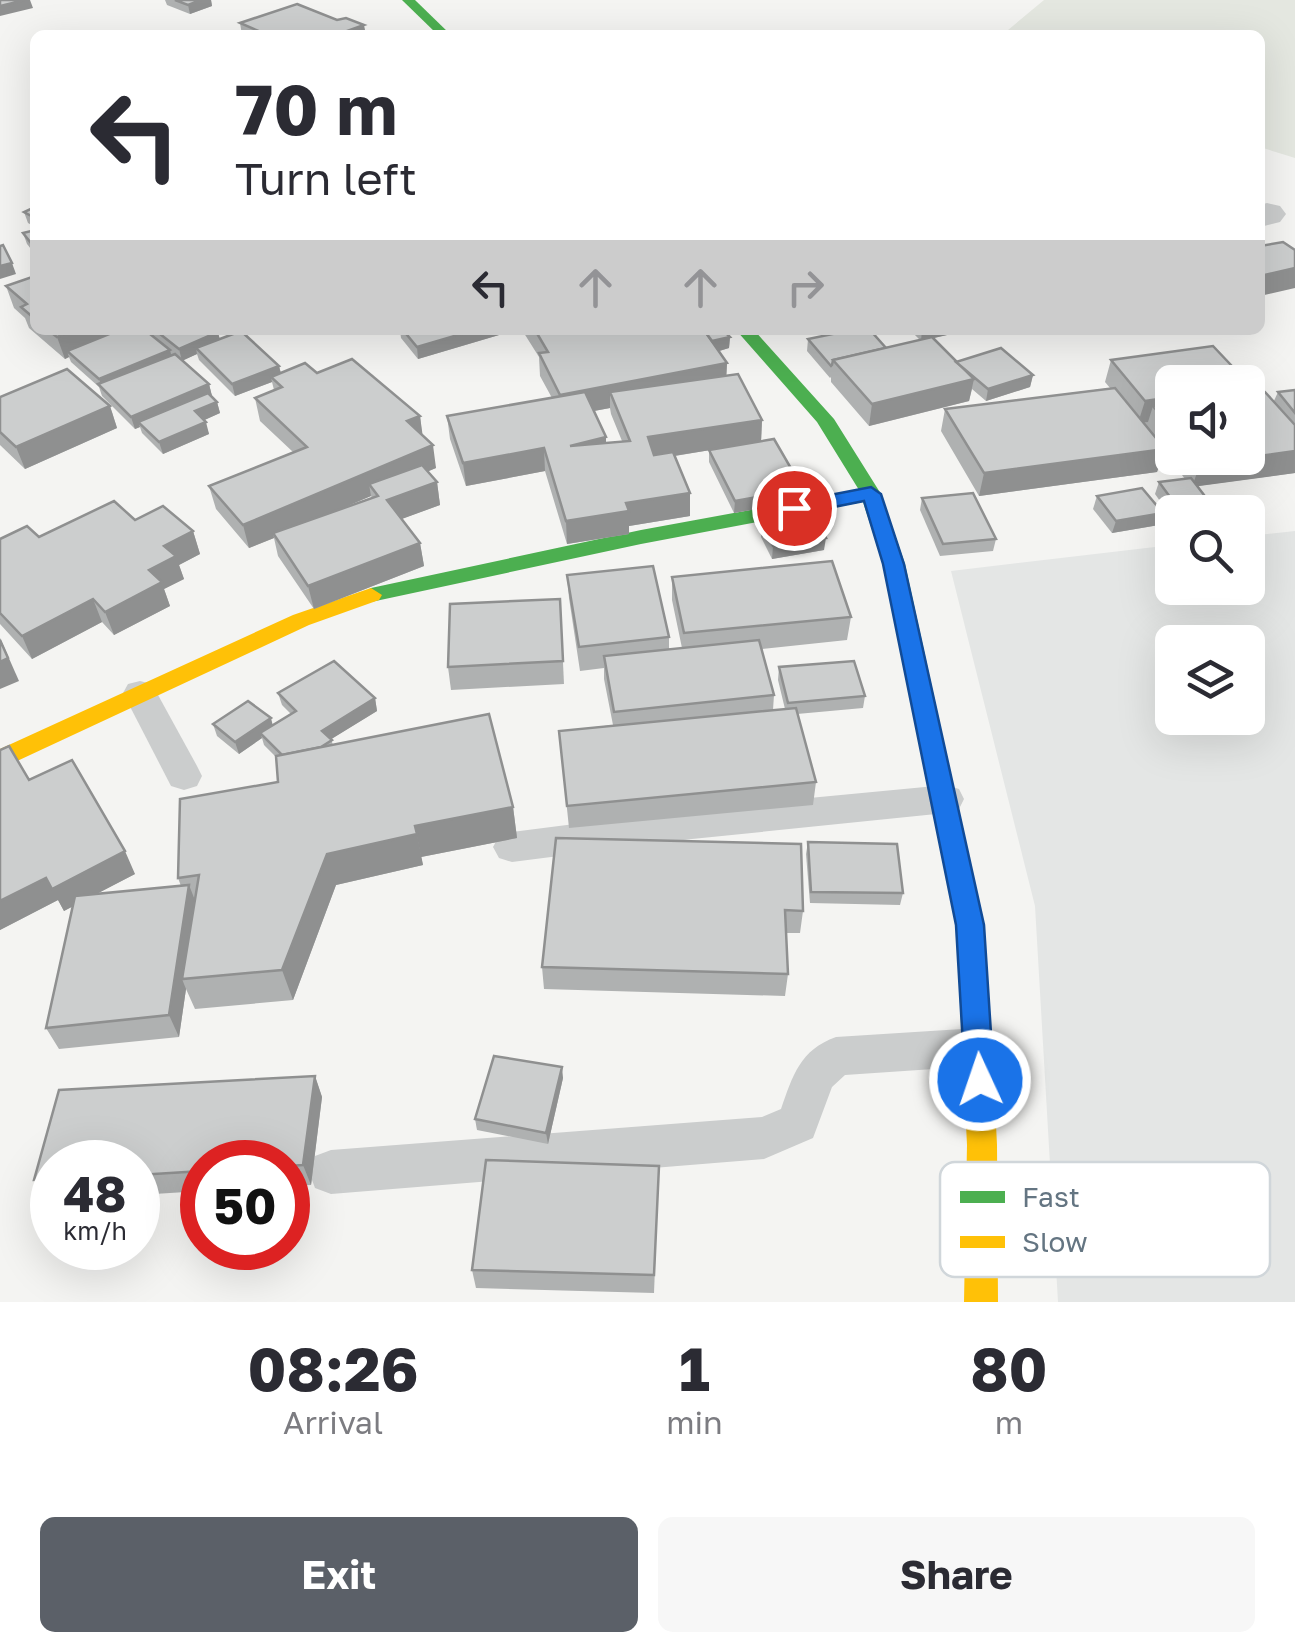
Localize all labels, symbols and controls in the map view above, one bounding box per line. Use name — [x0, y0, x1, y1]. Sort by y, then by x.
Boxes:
text: 70 m — [235, 66, 397, 150]
icon: left — [70, 70, 200, 200]
text: Turn left — [235, 151, 417, 205]
icon: left — [463, 260, 518, 315]
icon: ahead — [568, 260, 623, 315]
icon: ahead — [673, 260, 728, 315]
icon: right — [778, 260, 833, 315]
map controls — [1155, 365, 1265, 735]
button: sound — [1155, 365, 1265, 475]
pin — [752, 466, 837, 551]
icon: arrive — [767, 481, 822, 536]
button: search — [1155, 495, 1265, 605]
button: layers — [1155, 625, 1265, 735]
position arrow — [928, 1028, 1032, 1132]
speed limit sign: 50 — [180, 1140, 310, 1270]
legend — [940, 1162, 1270, 1277]
text: 48 — [63, 1163, 127, 1223]
text: Fast — [1022, 1180, 1080, 1213]
text: km/h — [63, 1215, 127, 1246]
text: Slow — [1022, 1225, 1088, 1258]
text: 08:26 — [247, 1332, 419, 1404]
text: 1 — [679, 1332, 710, 1404]
text: 80 — [970, 1332, 1048, 1404]
text: Arrival — [283, 1403, 383, 1441]
text: min — [666, 1403, 723, 1441]
text: m — [995, 1403, 1023, 1441]
button: Exit — [40, 1517, 638, 1632]
button: Share — [658, 1517, 1255, 1632]

